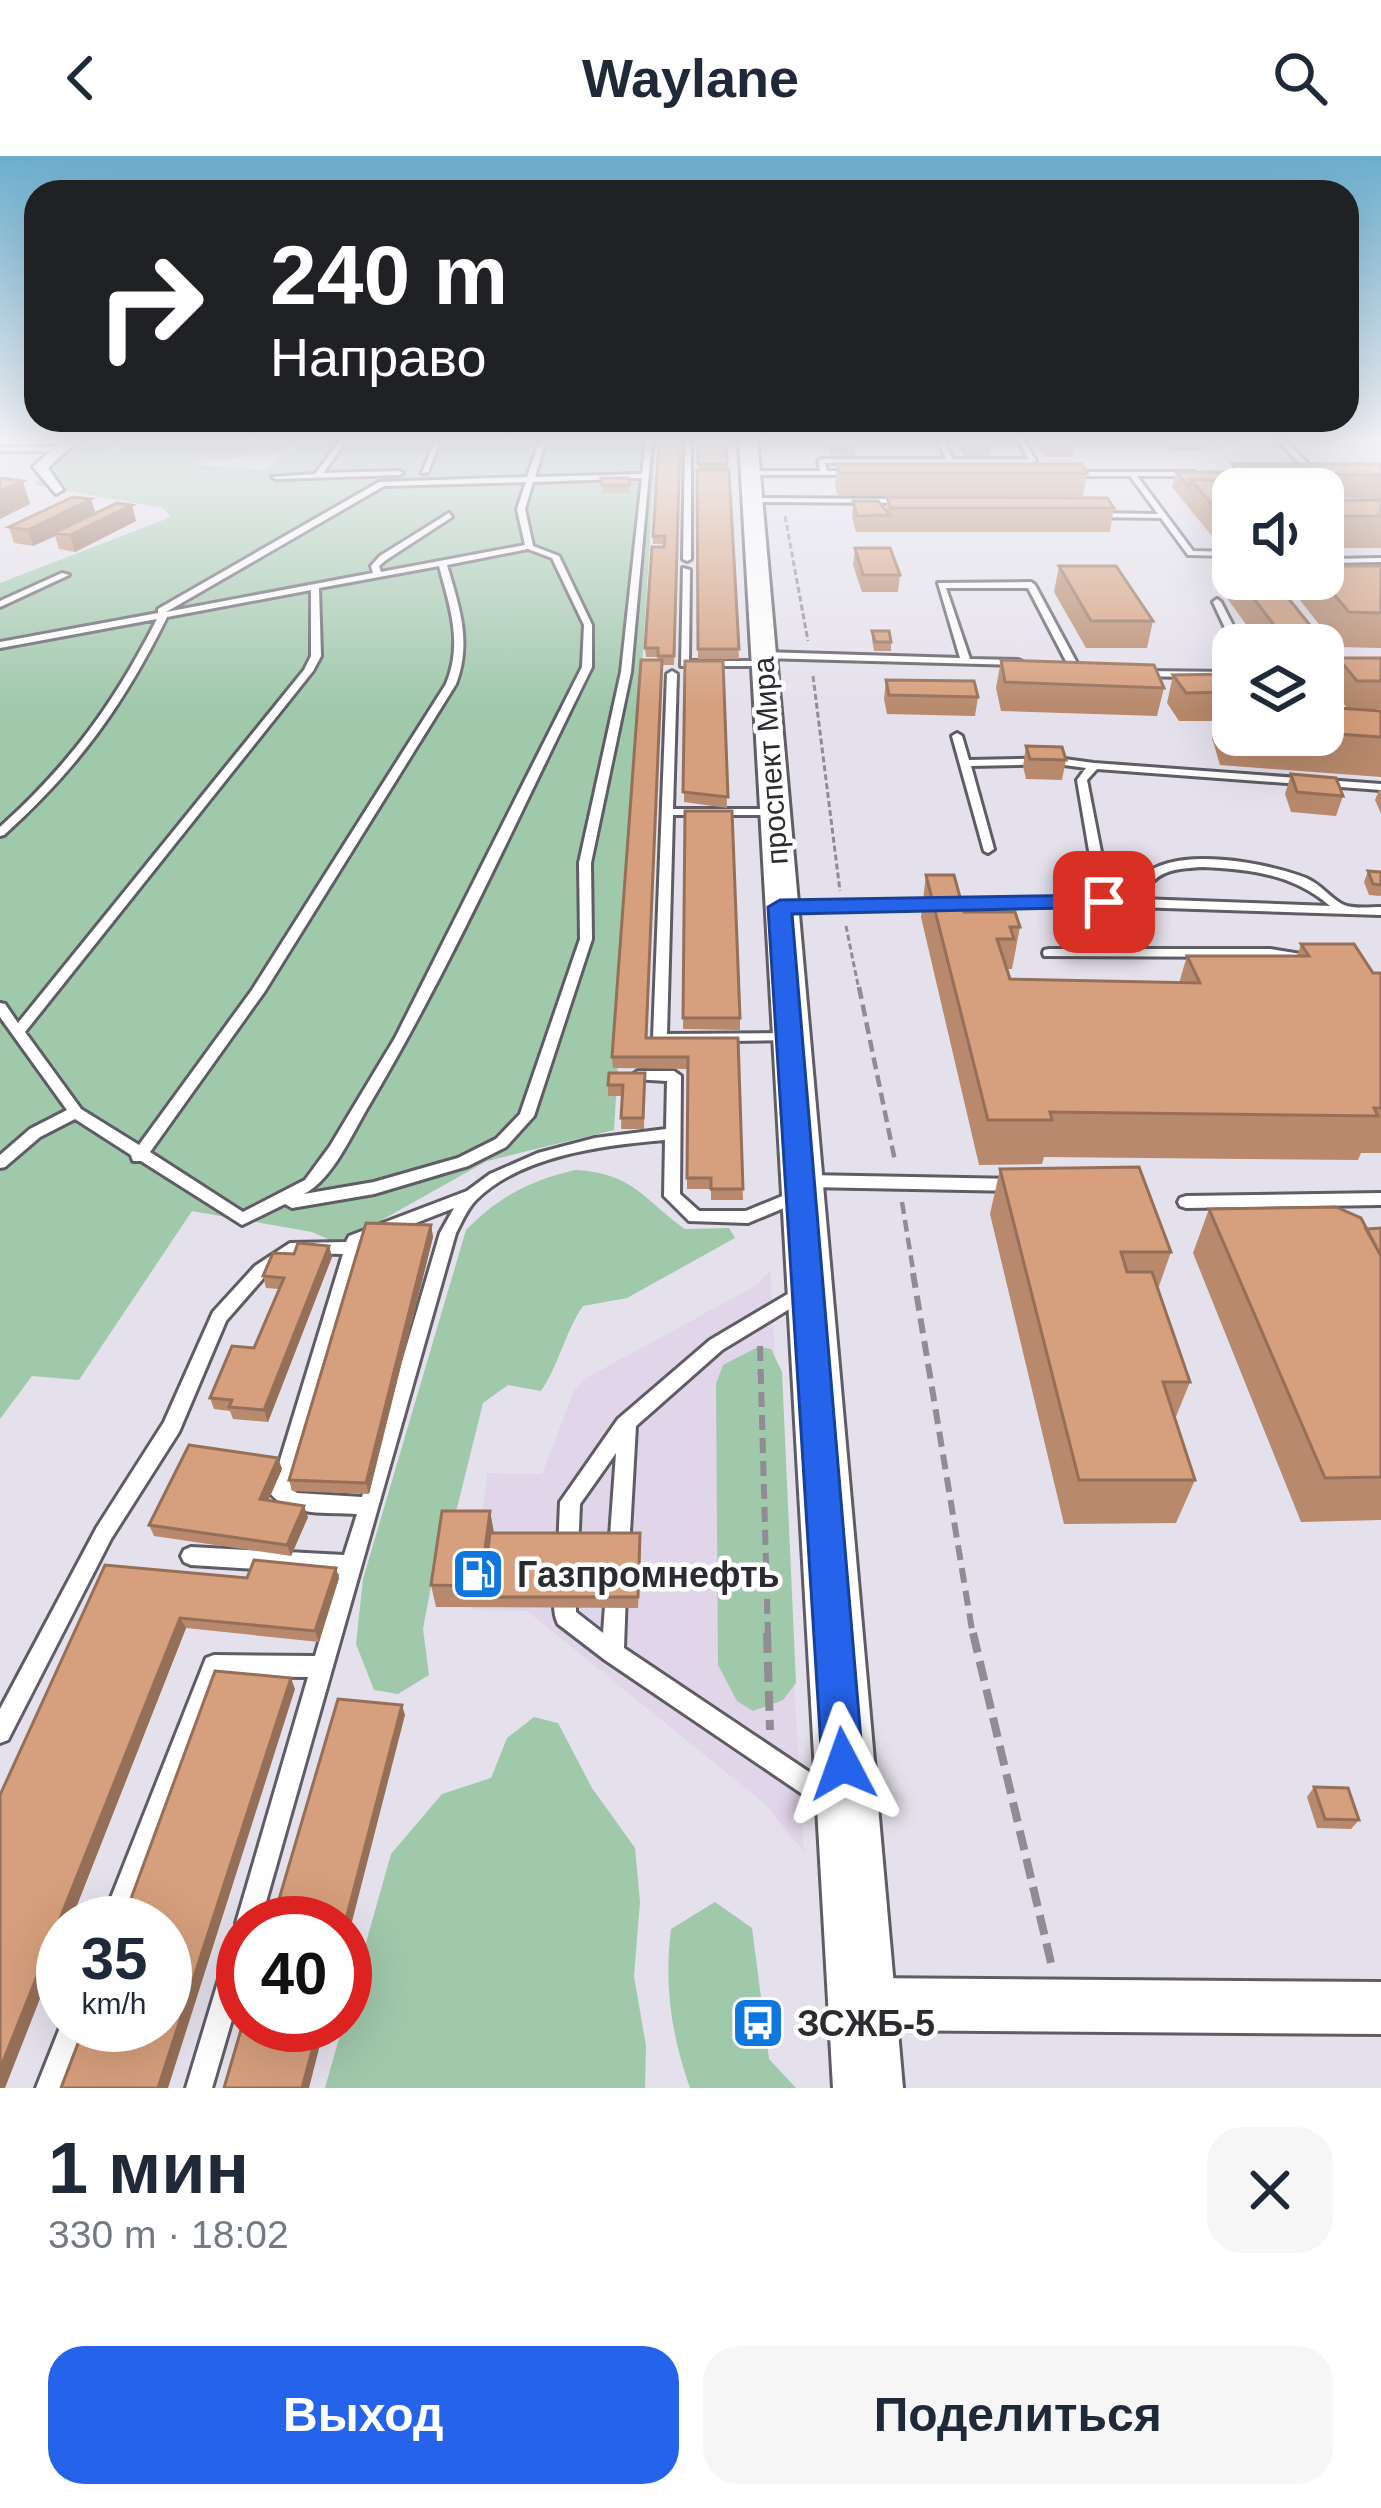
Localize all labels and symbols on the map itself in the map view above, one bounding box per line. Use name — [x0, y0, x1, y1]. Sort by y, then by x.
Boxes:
street label: проспект Мира — [746, 656, 794, 866]
pin — [1053, 851, 1155, 953]
fuel station icon: Газпромнефть — [450, 1546, 506, 1602]
place label: Газпромнефть — [517, 1554, 780, 1595]
position arrow — [780, 1701, 906, 1827]
speed limit sign: 40 — [216, 1896, 372, 2052]
bus stop icon: ЗСЖБ-5 — [730, 1995, 786, 2051]
place label: ЗСЖБ-5 — [797, 2003, 935, 2044]

